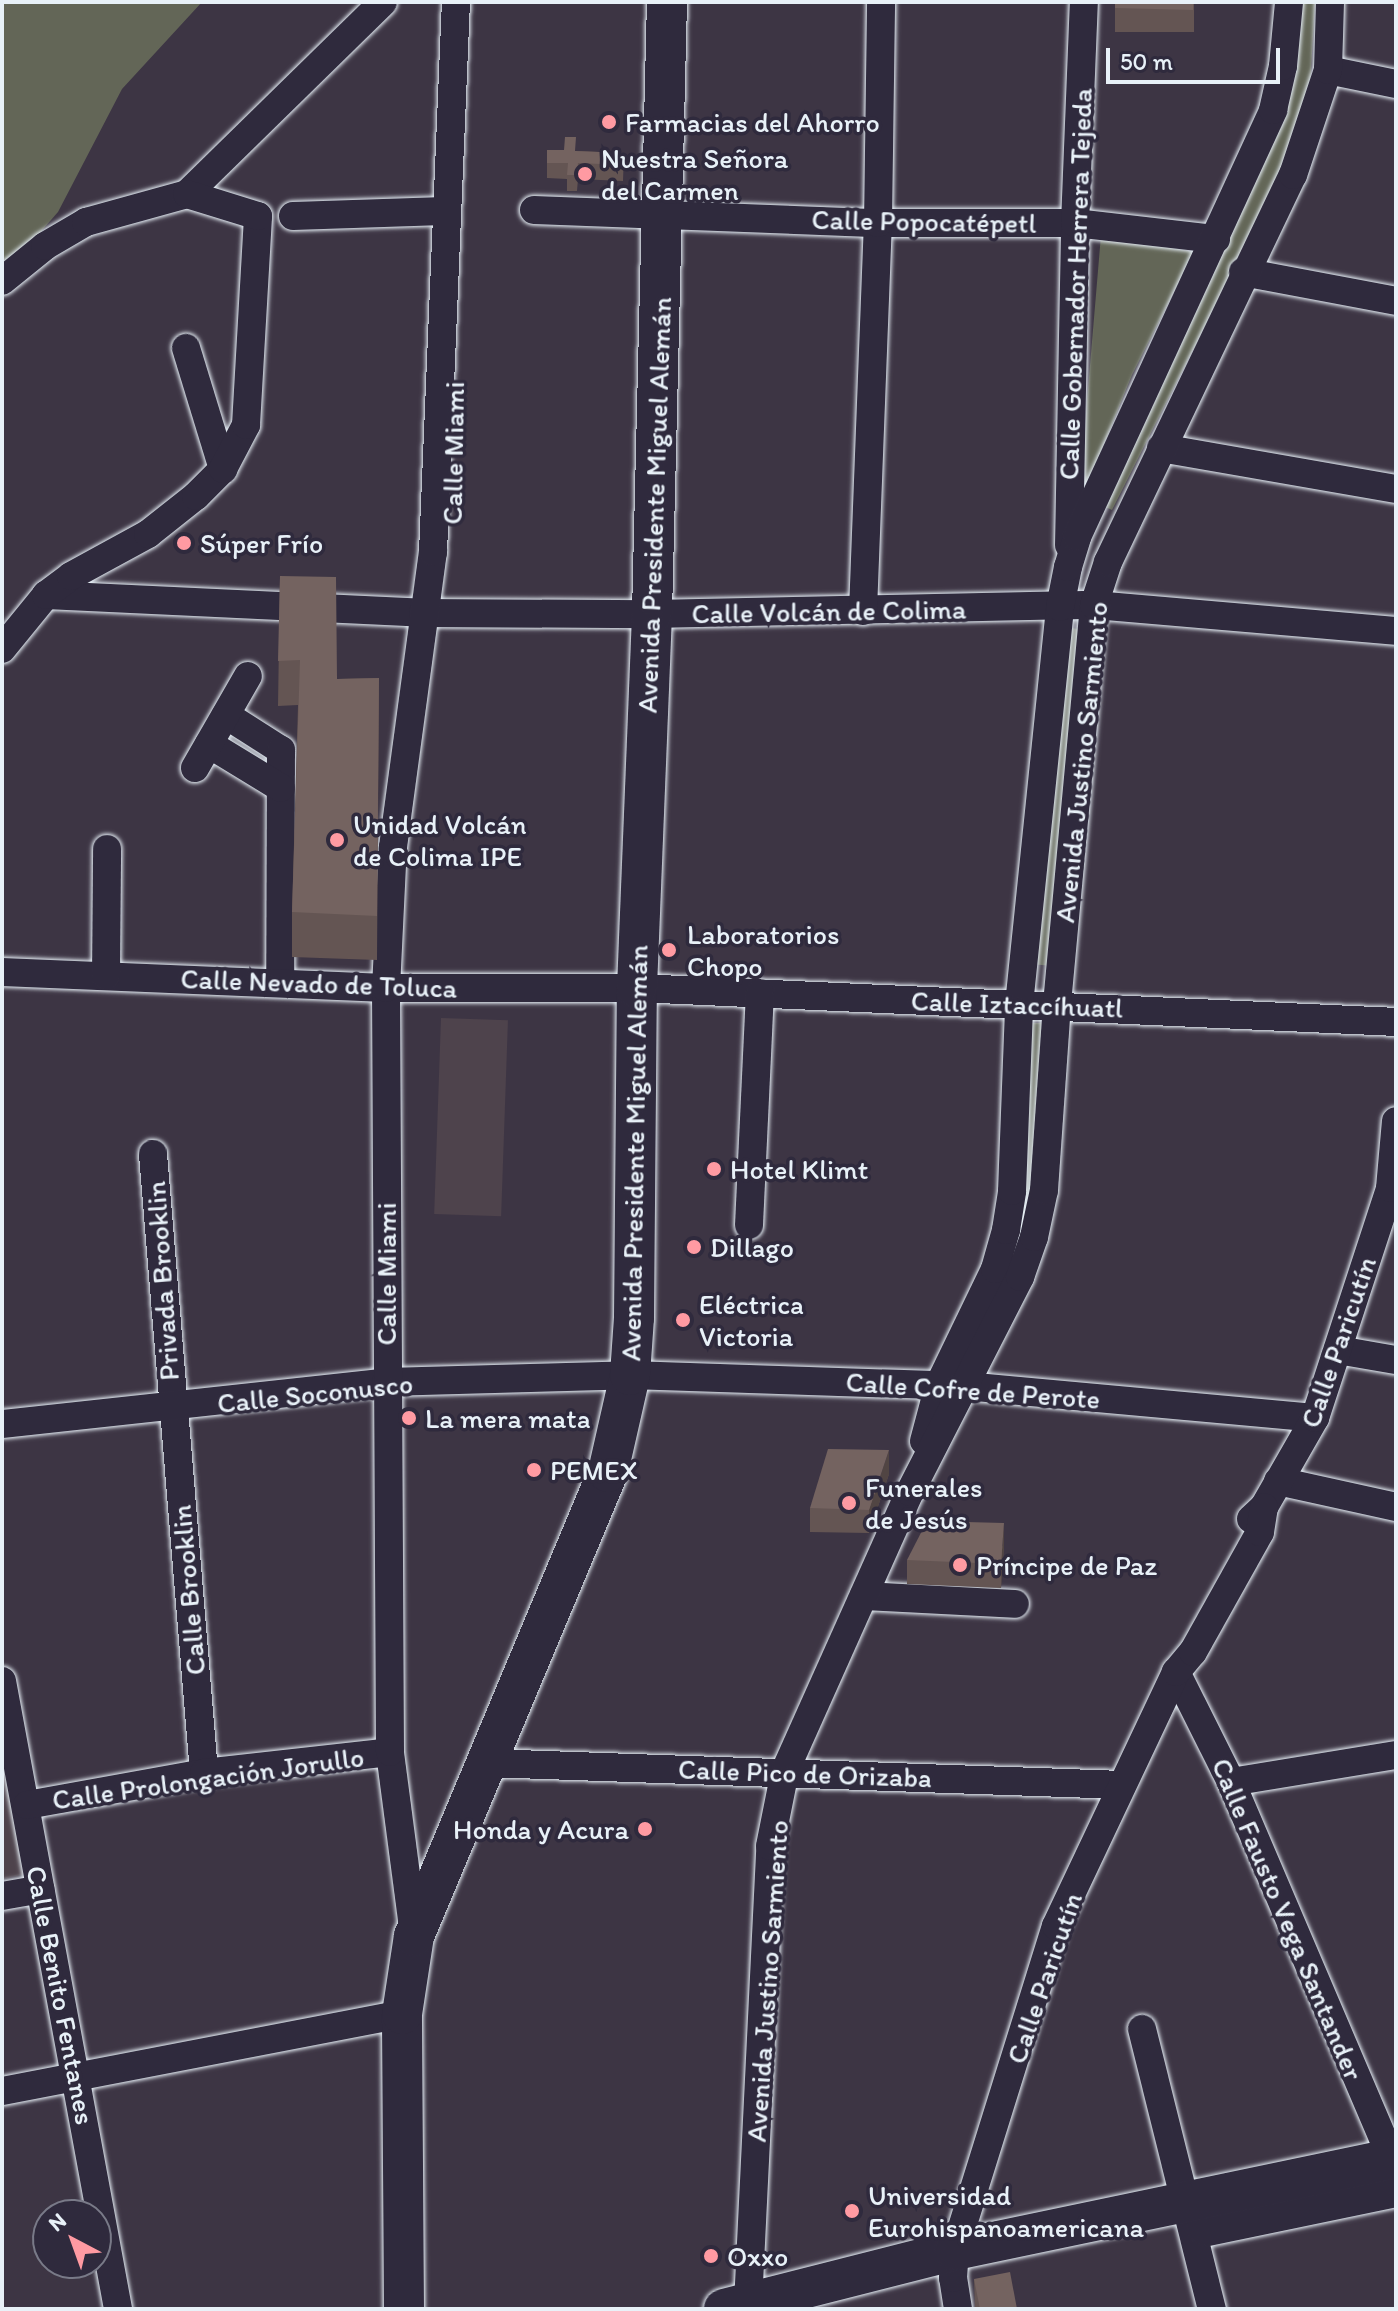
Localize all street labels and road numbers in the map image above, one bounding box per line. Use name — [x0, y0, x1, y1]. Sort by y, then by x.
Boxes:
street label: Calle Gobernador Herrera Tejeda — [1051, 87, 1099, 481]
street label: Calle Popocatépetl — [812, 202, 1036, 240]
street label: Avenida Presidente Miguel Alemán — [630, 297, 678, 713]
street label: Calle Miami — [435, 382, 471, 524]
street label: Calle Volcán de Colima — [691, 592, 967, 630]
street label: Avenida Justino Sarmiento — [1047, 600, 1115, 924]
street label: Avenida Presidente Miguel Alemán — [614, 945, 654, 1361]
street label: Calle Nevado de Toluca — [181, 961, 457, 1005]
street label: Calle Iztaccíhuatl — [910, 984, 1124, 1024]
street label: Privada Brooklin — [138, 1180, 186, 1382]
street label: Calle Miami — [369, 1203, 403, 1345]
street label: Calle Paricutín — [1293, 1252, 1383, 1432]
street label: Calle Cofre de Perote — [845, 1364, 1101, 1416]
street label: Calle Soconusco — [216, 1366, 414, 1420]
street label: Calle Brooklin — [164, 1503, 212, 1677]
street label: Calle Prolongación Jorullo — [49, 1739, 367, 1817]
street label: Calle Pico de Orizaba — [677, 1752, 933, 1794]
street label: Calle Fausto Vega Santander — [1205, 1754, 1371, 2084]
street label: Avenida Justino Sarmiento — [739, 1819, 795, 2143]
street label: Calle Benito Fentanes — [19, 1863, 103, 2127]
street label: Calle Paricutín — [999, 1888, 1089, 2068]

